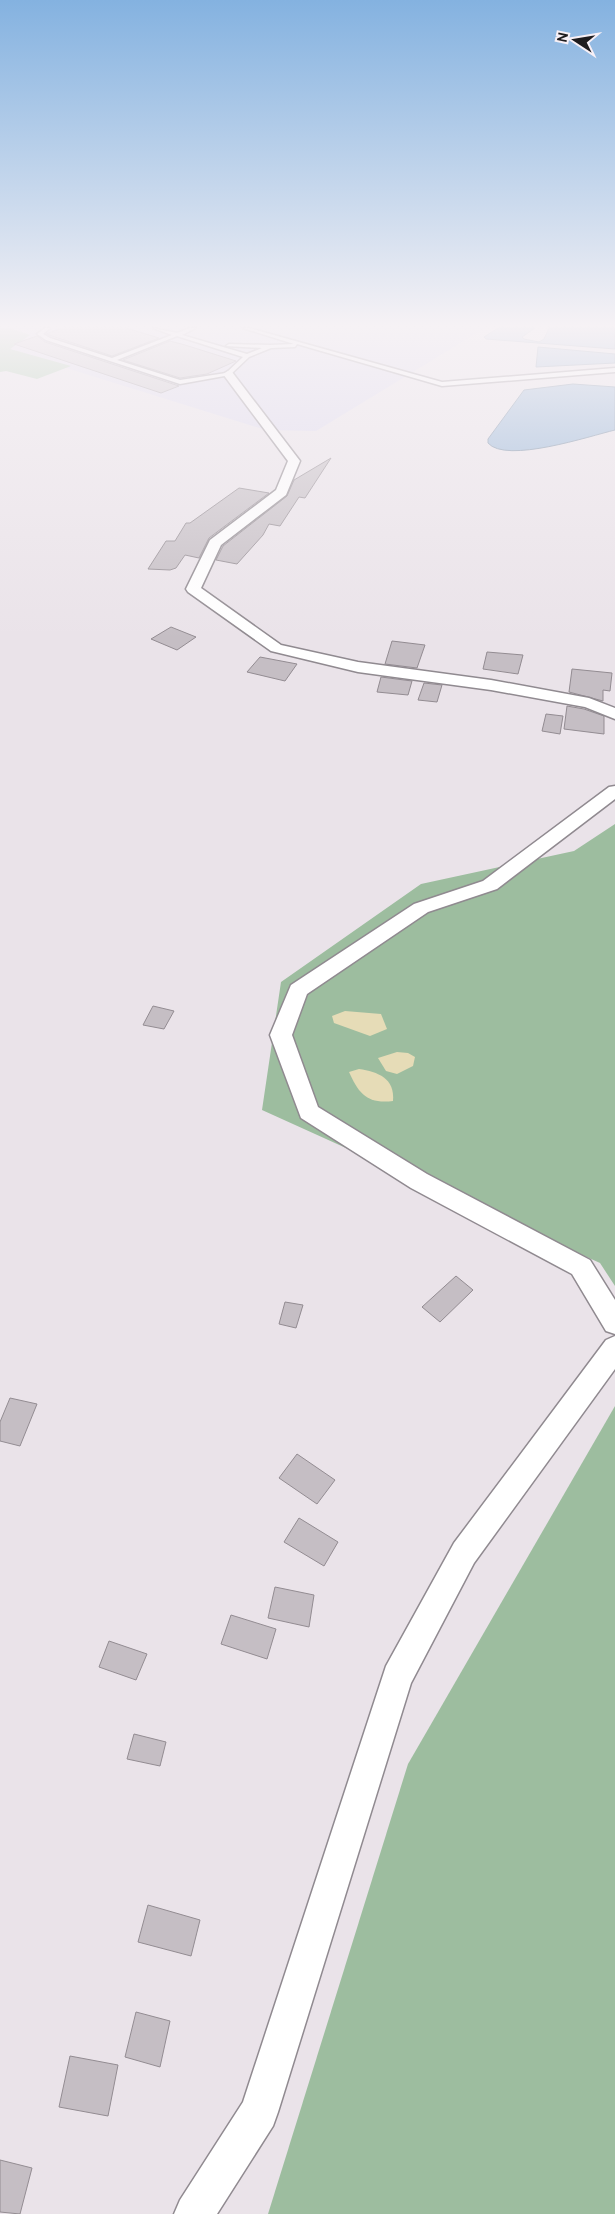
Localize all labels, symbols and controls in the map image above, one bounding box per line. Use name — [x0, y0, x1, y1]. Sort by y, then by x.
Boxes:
north arrow — [550, 15, 600, 65]
text: N — [554, 31, 573, 44]

